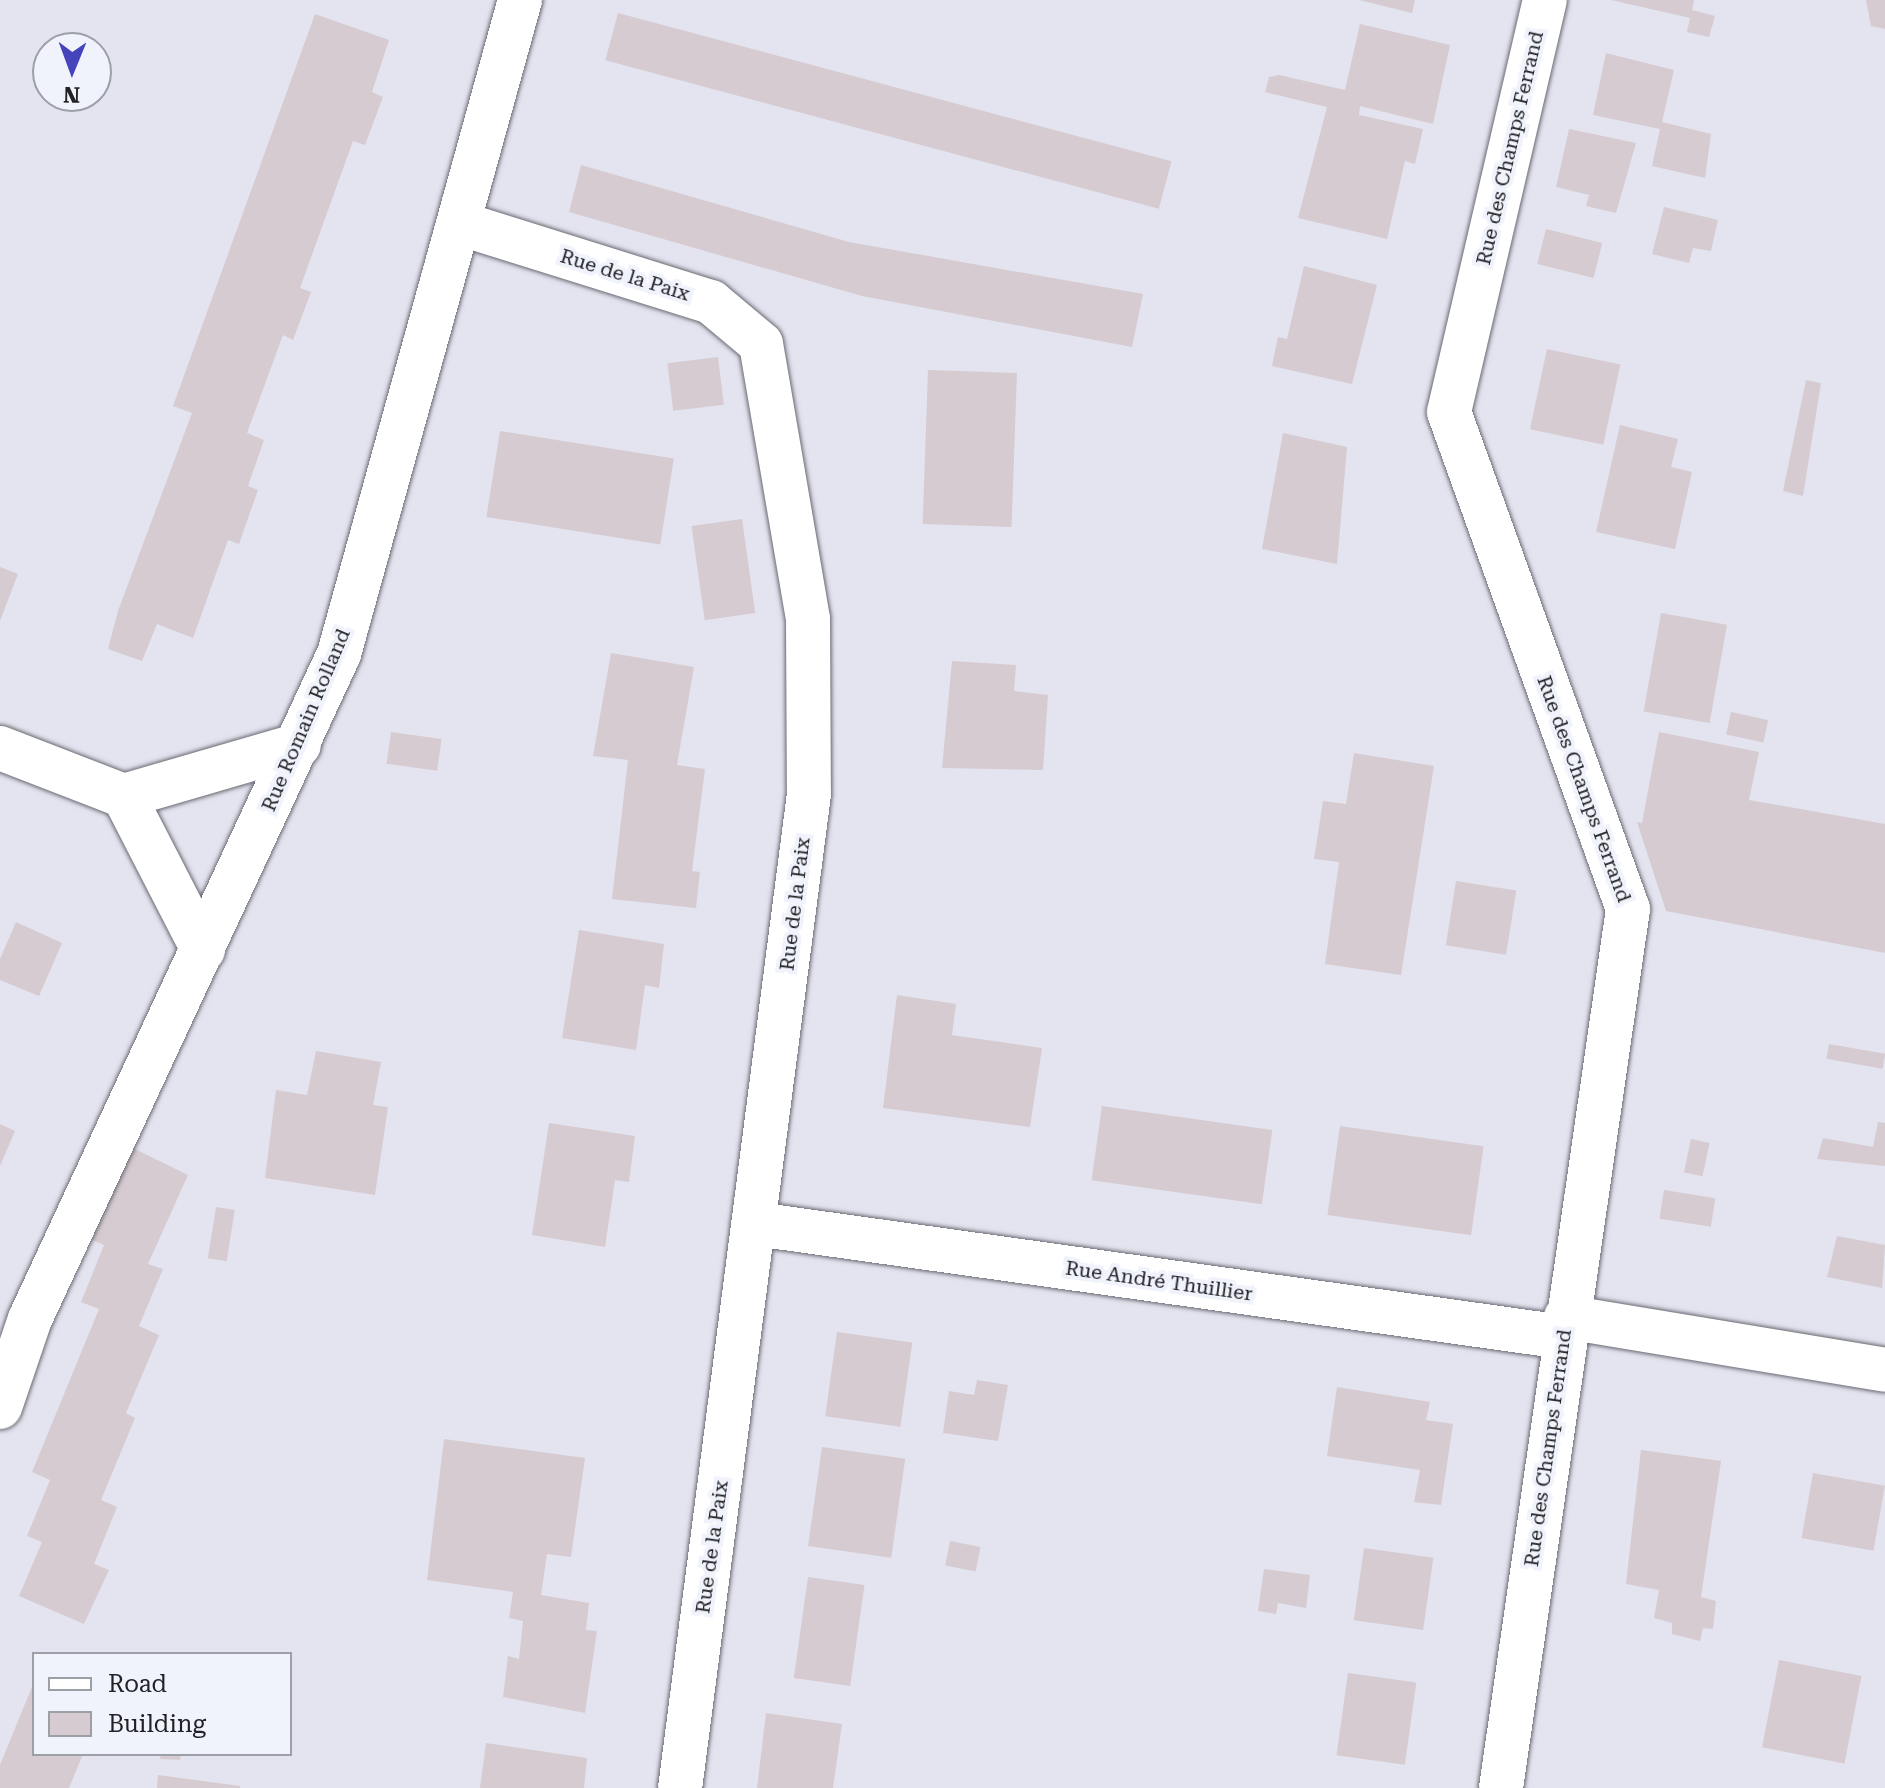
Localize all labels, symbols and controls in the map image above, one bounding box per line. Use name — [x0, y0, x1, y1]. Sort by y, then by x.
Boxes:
street label: Rue des Champs Ferrand — [1471, 29, 1549, 267]
north arrow — [32, 32, 112, 112]
text: N — [63, 82, 80, 107]
street label: Rue de la Paix — [557, 244, 693, 306]
street label: Rue Romain Rolland — [257, 625, 355, 815]
street label: Rue des Champs Ferrand — [1532, 672, 1636, 906]
street label: Rue de la Paix — [775, 836, 815, 972]
street label: Rue André Thuillier — [1064, 1256, 1254, 1306]
street label: Rue des Champs Ferrand — [1519, 1328, 1577, 1568]
street label: Rue de la Paix — [691, 1479, 733, 1615]
legend — [32, 1652, 292, 1756]
text: Road — [108, 1670, 167, 1698]
text: Building — [108, 1710, 206, 1738]

